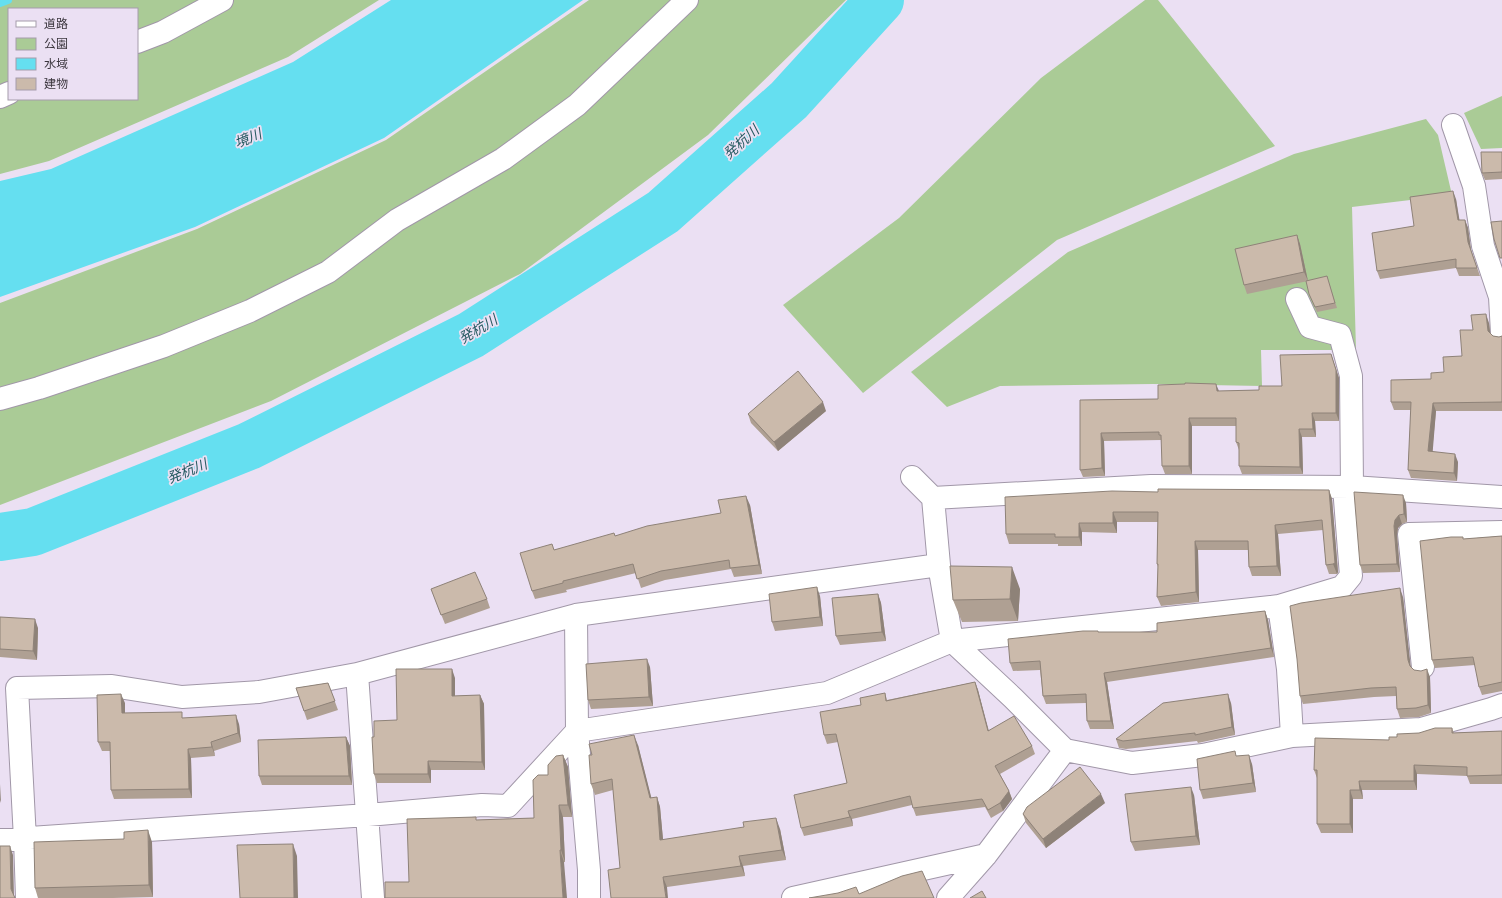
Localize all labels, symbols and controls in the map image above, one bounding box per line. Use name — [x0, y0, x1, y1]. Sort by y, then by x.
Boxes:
legend — [8, 8, 138, 100]
text: 道路 — [44, 15, 68, 32]
text: 公園 — [44, 35, 68, 52]
text: 水域 — [44, 55, 68, 72]
text: 建物 — [44, 75, 68, 92]
water label: 発杭川 — [719, 119, 765, 163]
water label: 境川 — [231, 123, 267, 153]
water label: 発杭川 — [455, 309, 503, 348]
water label: 発杭川 — [164, 453, 212, 488]

